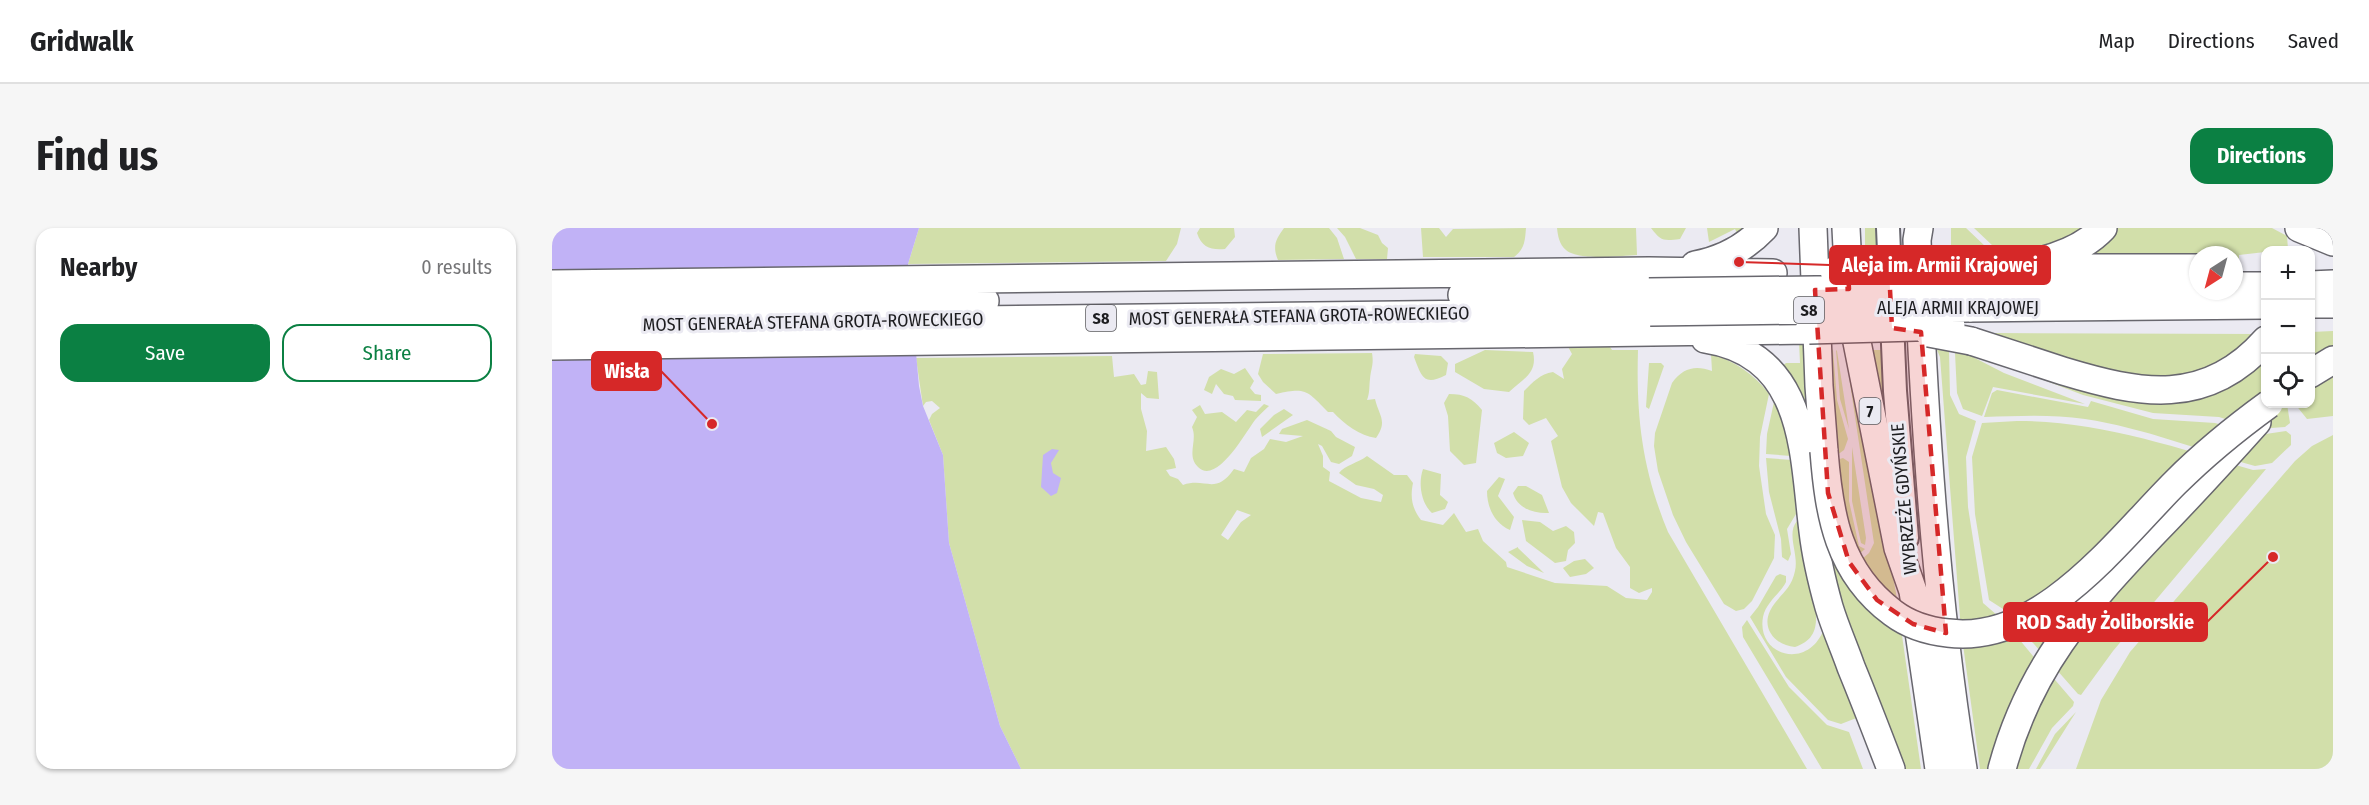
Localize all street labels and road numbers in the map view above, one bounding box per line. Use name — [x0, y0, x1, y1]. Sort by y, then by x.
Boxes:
road number: S8 — [1794, 297, 1824, 323]
street label: ALEJA ARMII KRAJOWEJ — [1877, 297, 2039, 319]
street label: MOST GENERAŁA STEFANA GROTA-ROWECKIEGO — [1128, 302, 1470, 330]
road number: S8 — [1086, 305, 1116, 331]
street label: MOST GENERAŁA STEFANA GROTA-ROWECKIEGO — [642, 308, 984, 336]
road number: 7 — [1860, 398, 1880, 424]
street label: WYBRZEŻE GDYŃSKIE — [1885, 422, 1922, 576]

